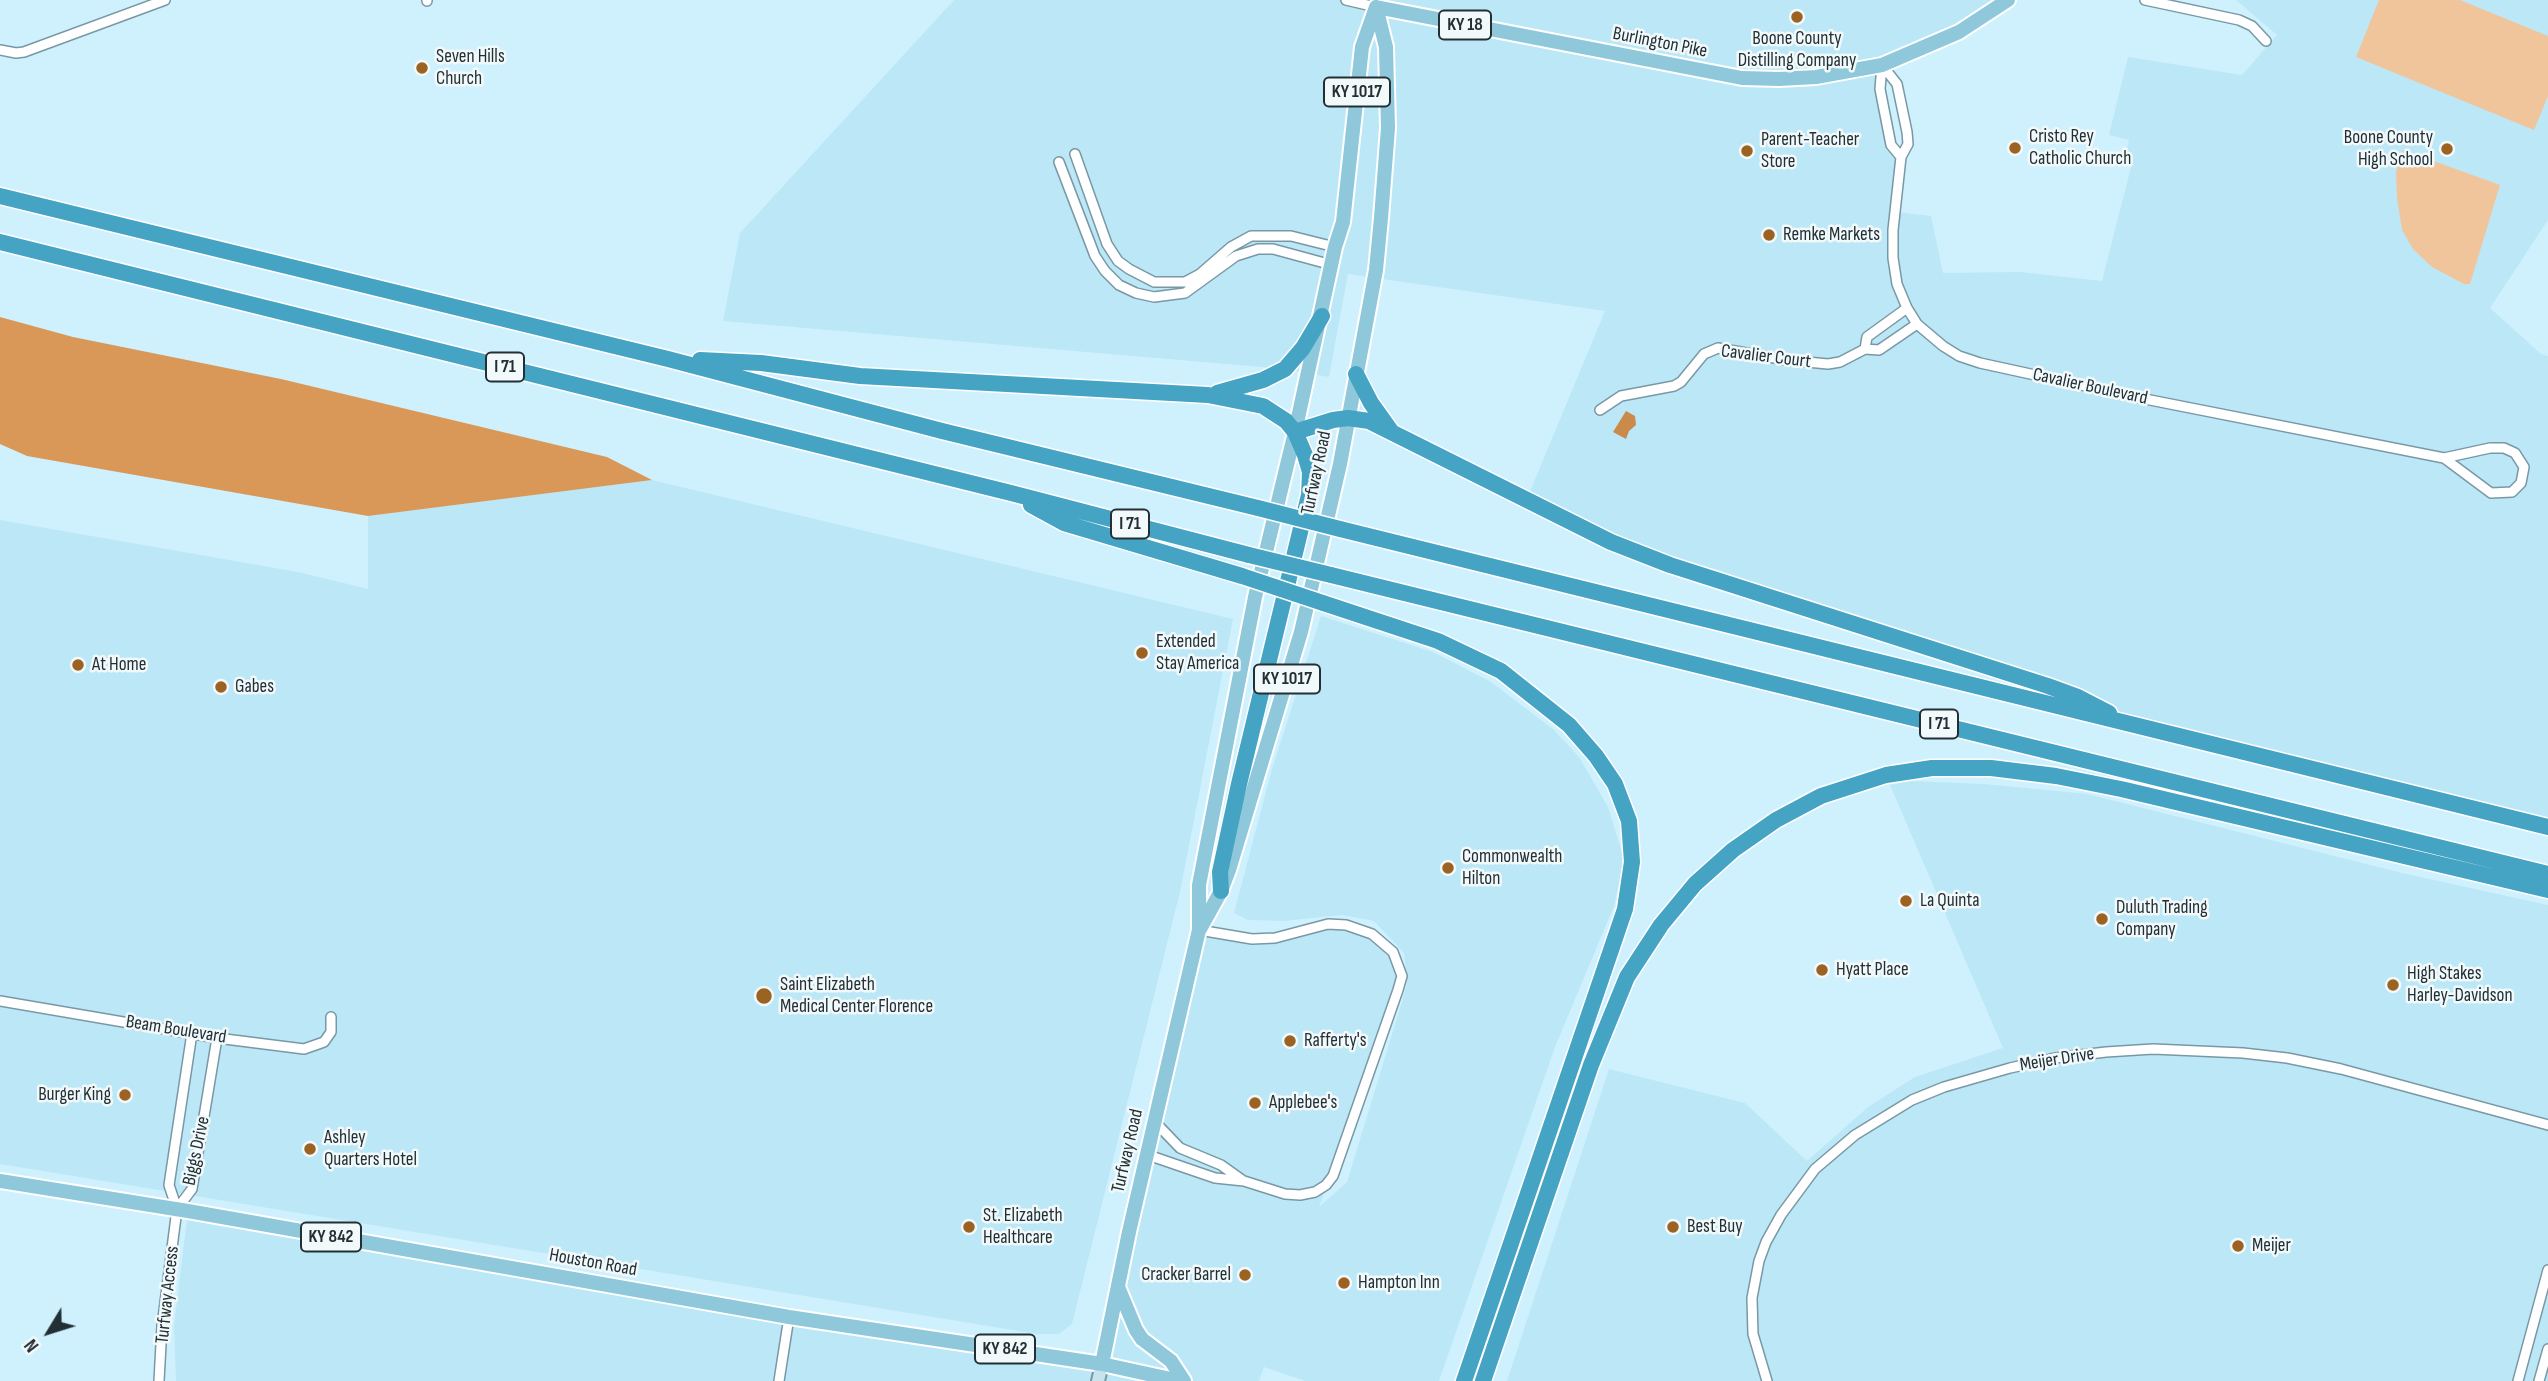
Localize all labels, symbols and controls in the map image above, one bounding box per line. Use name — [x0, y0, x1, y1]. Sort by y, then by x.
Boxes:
marker: Boone County Distilling Company — [1789, 9, 1805, 25]
road number: KY 18 — [1439, 10, 1491, 40]
street label: Burlington Pike — [1611, 23, 1709, 63]
place label: Boone County Distilling Company — [1738, 28, 1856, 72]
place label: Seven Hills Church — [436, 46, 505, 90]
marker: Seven Hills Church — [414, 60, 430, 76]
road number: KY 1017 — [1324, 78, 1390, 106]
place label: Cristo Rey Catholic Church — [2029, 126, 2131, 170]
place label: Boone County High School — [2344, 127, 2433, 171]
place label: Parent-Teacher Store — [1761, 129, 1859, 173]
marker: Cristo Rey Catholic Church — [2007, 140, 2023, 156]
marker: Boone County High School — [2439, 141, 2455, 157]
marker: Parent-Teacher Store — [1739, 143, 1755, 159]
place label: Remke Markets — [1783, 224, 1880, 246]
marker: Remke Markets — [1761, 227, 1777, 243]
street label: Cavalier Court — [1720, 340, 1812, 374]
road number: I 71 — [486, 352, 524, 382]
street label: Cavalier Boulevard — [2031, 364, 2149, 410]
street label: Turfway Road — [1297, 429, 1337, 517]
road number: I 71 — [1111, 510, 1149, 538]
place label: Extended Stay America — [1156, 631, 1239, 675]
marker: Extended Stay America — [1134, 645, 1150, 661]
place label: At Home — [92, 654, 146, 676]
marker: At Home — [70, 657, 86, 673]
road number: KY 1017 — [1254, 664, 1320, 694]
place label: Gabes — [235, 676, 274, 698]
marker: Gabes — [213, 679, 229, 695]
road number: I 71 — [1920, 710, 1958, 738]
place label: Commonwealth Hilton — [1462, 846, 1562, 890]
marker: Commonwealth Hilton — [1440, 860, 1456, 876]
place label: La Quinta — [1920, 890, 1979, 912]
marker: La Quinta — [1898, 893, 1914, 909]
place label: Duluth Trading Company — [2116, 897, 2208, 941]
marker: Duluth Trading Company — [2094, 911, 2110, 927]
place label: Hyatt Place — [1836, 959, 1909, 981]
marker: Hyatt Place — [1814, 962, 1830, 978]
place label: High Stakes Harley-Davidson — [2407, 963, 2513, 1007]
place label: Saint Elizabeth Medical Center Florence — [780, 974, 933, 1018]
marker: High Stakes Harley-Davidson — [2385, 977, 2401, 993]
marker: Saint Elizabeth Medical Center Florence — [754, 986, 774, 1006]
street label: Beam Boulevard — [124, 1011, 228, 1049]
place label: Rafferty's — [1304, 1030, 1367, 1052]
marker: Rafferty's — [1282, 1033, 1298, 1049]
street label: Meijer Drive — [2018, 1043, 2096, 1077]
place label: Burger King — [38, 1084, 111, 1106]
marker: Burger King — [117, 1087, 133, 1103]
place label: Applebee's — [1269, 1092, 1337, 1114]
marker: Applebee's — [1247, 1095, 1263, 1111]
street label: Turfway Road — [1107, 1107, 1149, 1195]
street label: Biggs Drive — [179, 1114, 215, 1188]
place label: Ashley Quarters Hotel — [324, 1127, 417, 1171]
marker: Ashley Quarters Hotel — [302, 1141, 318, 1157]
place label: St. Elizabeth Healthcare — [983, 1205, 1063, 1249]
place label: Best Buy — [1687, 1216, 1742, 1238]
marker: St. Elizabeth Healthcare — [961, 1219, 977, 1235]
marker: Best Buy — [1665, 1219, 1681, 1235]
road number: KY 842 — [301, 1222, 361, 1252]
place label: Meijer — [2252, 1235, 2291, 1257]
marker: Meijer — [2230, 1238, 2246, 1254]
street label: Houston Road — [547, 1244, 639, 1282]
street label: Turfway Access — [152, 1245, 184, 1345]
place label: Cracker Barrel — [1141, 1264, 1231, 1286]
marker: Cracker Barrel — [1237, 1267, 1253, 1283]
place label: Hampton Inn — [1358, 1272, 1440, 1294]
marker: Hampton Inn — [1336, 1275, 1352, 1291]
north arrow — [14, 1297, 84, 1367]
text: N — [20, 1334, 44, 1356]
road number: KY 842 — [975, 1334, 1035, 1364]

